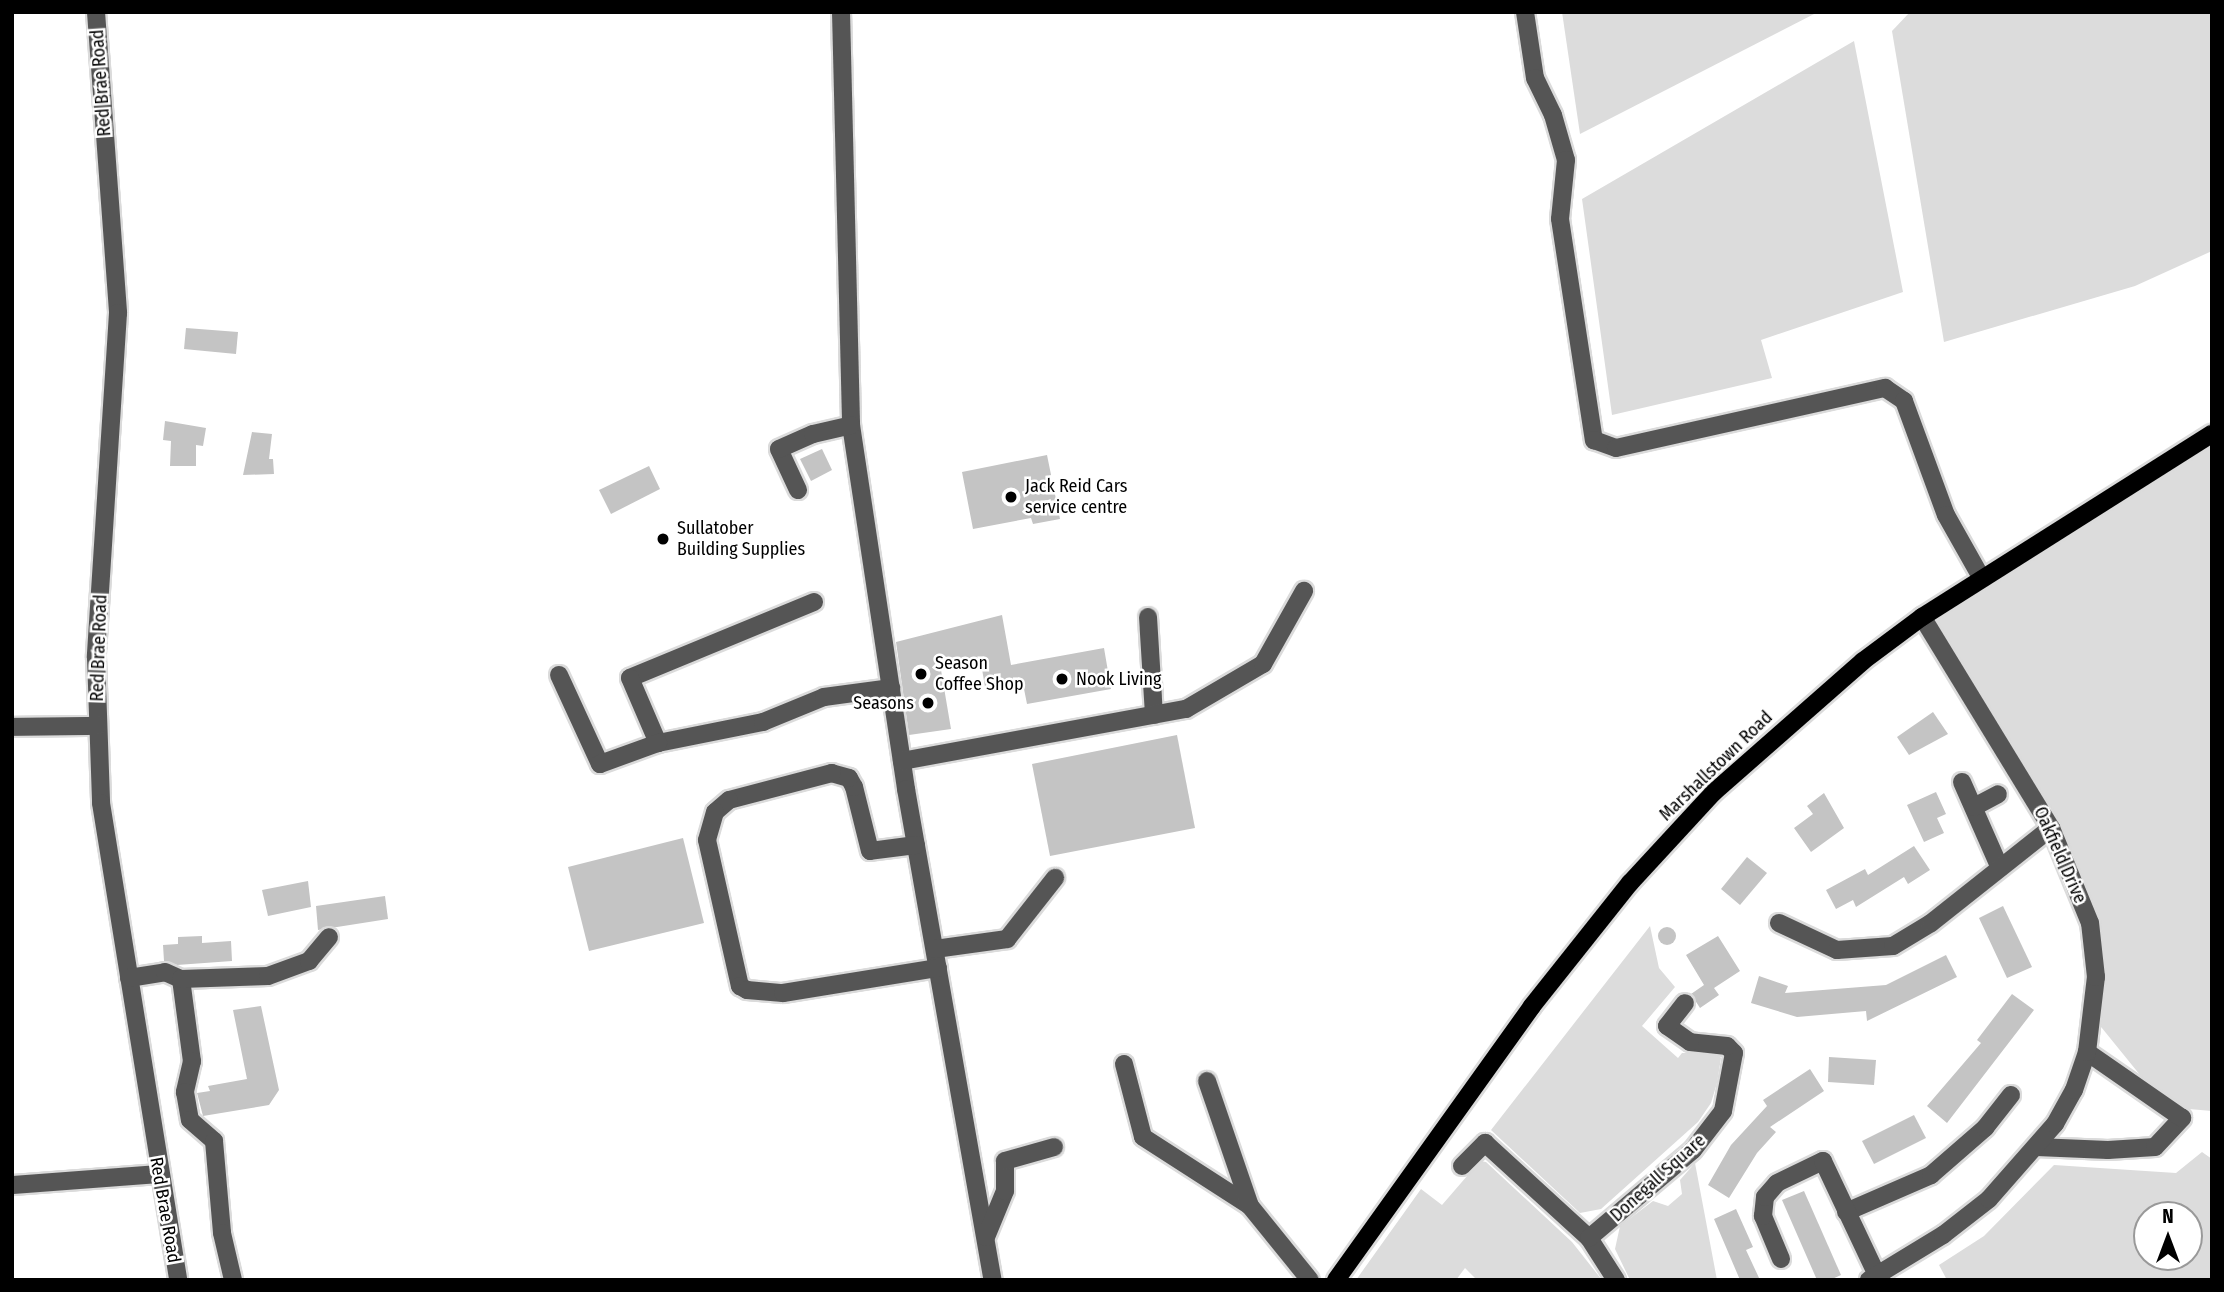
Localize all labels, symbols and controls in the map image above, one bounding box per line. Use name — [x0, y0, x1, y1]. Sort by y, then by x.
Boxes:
street label: Red Brae Road — [86, 29, 116, 137]
place label: Jack Reid Cars service centre — [1025, 476, 1127, 518]
marker: Jack Reid Cars service centre — [1003, 489, 1019, 505]
place label: Sullatober Building Supplies — [677, 518, 805, 560]
marker: Sullatober Building Supplies — [655, 531, 671, 547]
street label: Red Brae Road — [86, 594, 112, 702]
place label: Season Coffee Shop — [935, 653, 1024, 696]
marker: Season Coffee Shop — [913, 666, 929, 682]
place label: Nook Living — [1076, 668, 1161, 690]
marker: Nook Living — [1054, 671, 1070, 687]
place label: Seasons — [853, 692, 914, 714]
marker: Seasons — [920, 695, 936, 711]
street label: Marshallstown Road — [1655, 707, 1777, 825]
street label: Oakfield Drive — [2029, 803, 2091, 907]
street label: Donegall Square — [1606, 1130, 1710, 1226]
street label: Red Brae Road — [145, 1155, 185, 1265]
north arrow — [2133, 1201, 2203, 1271]
text: N — [2162, 1205, 2174, 1228]

